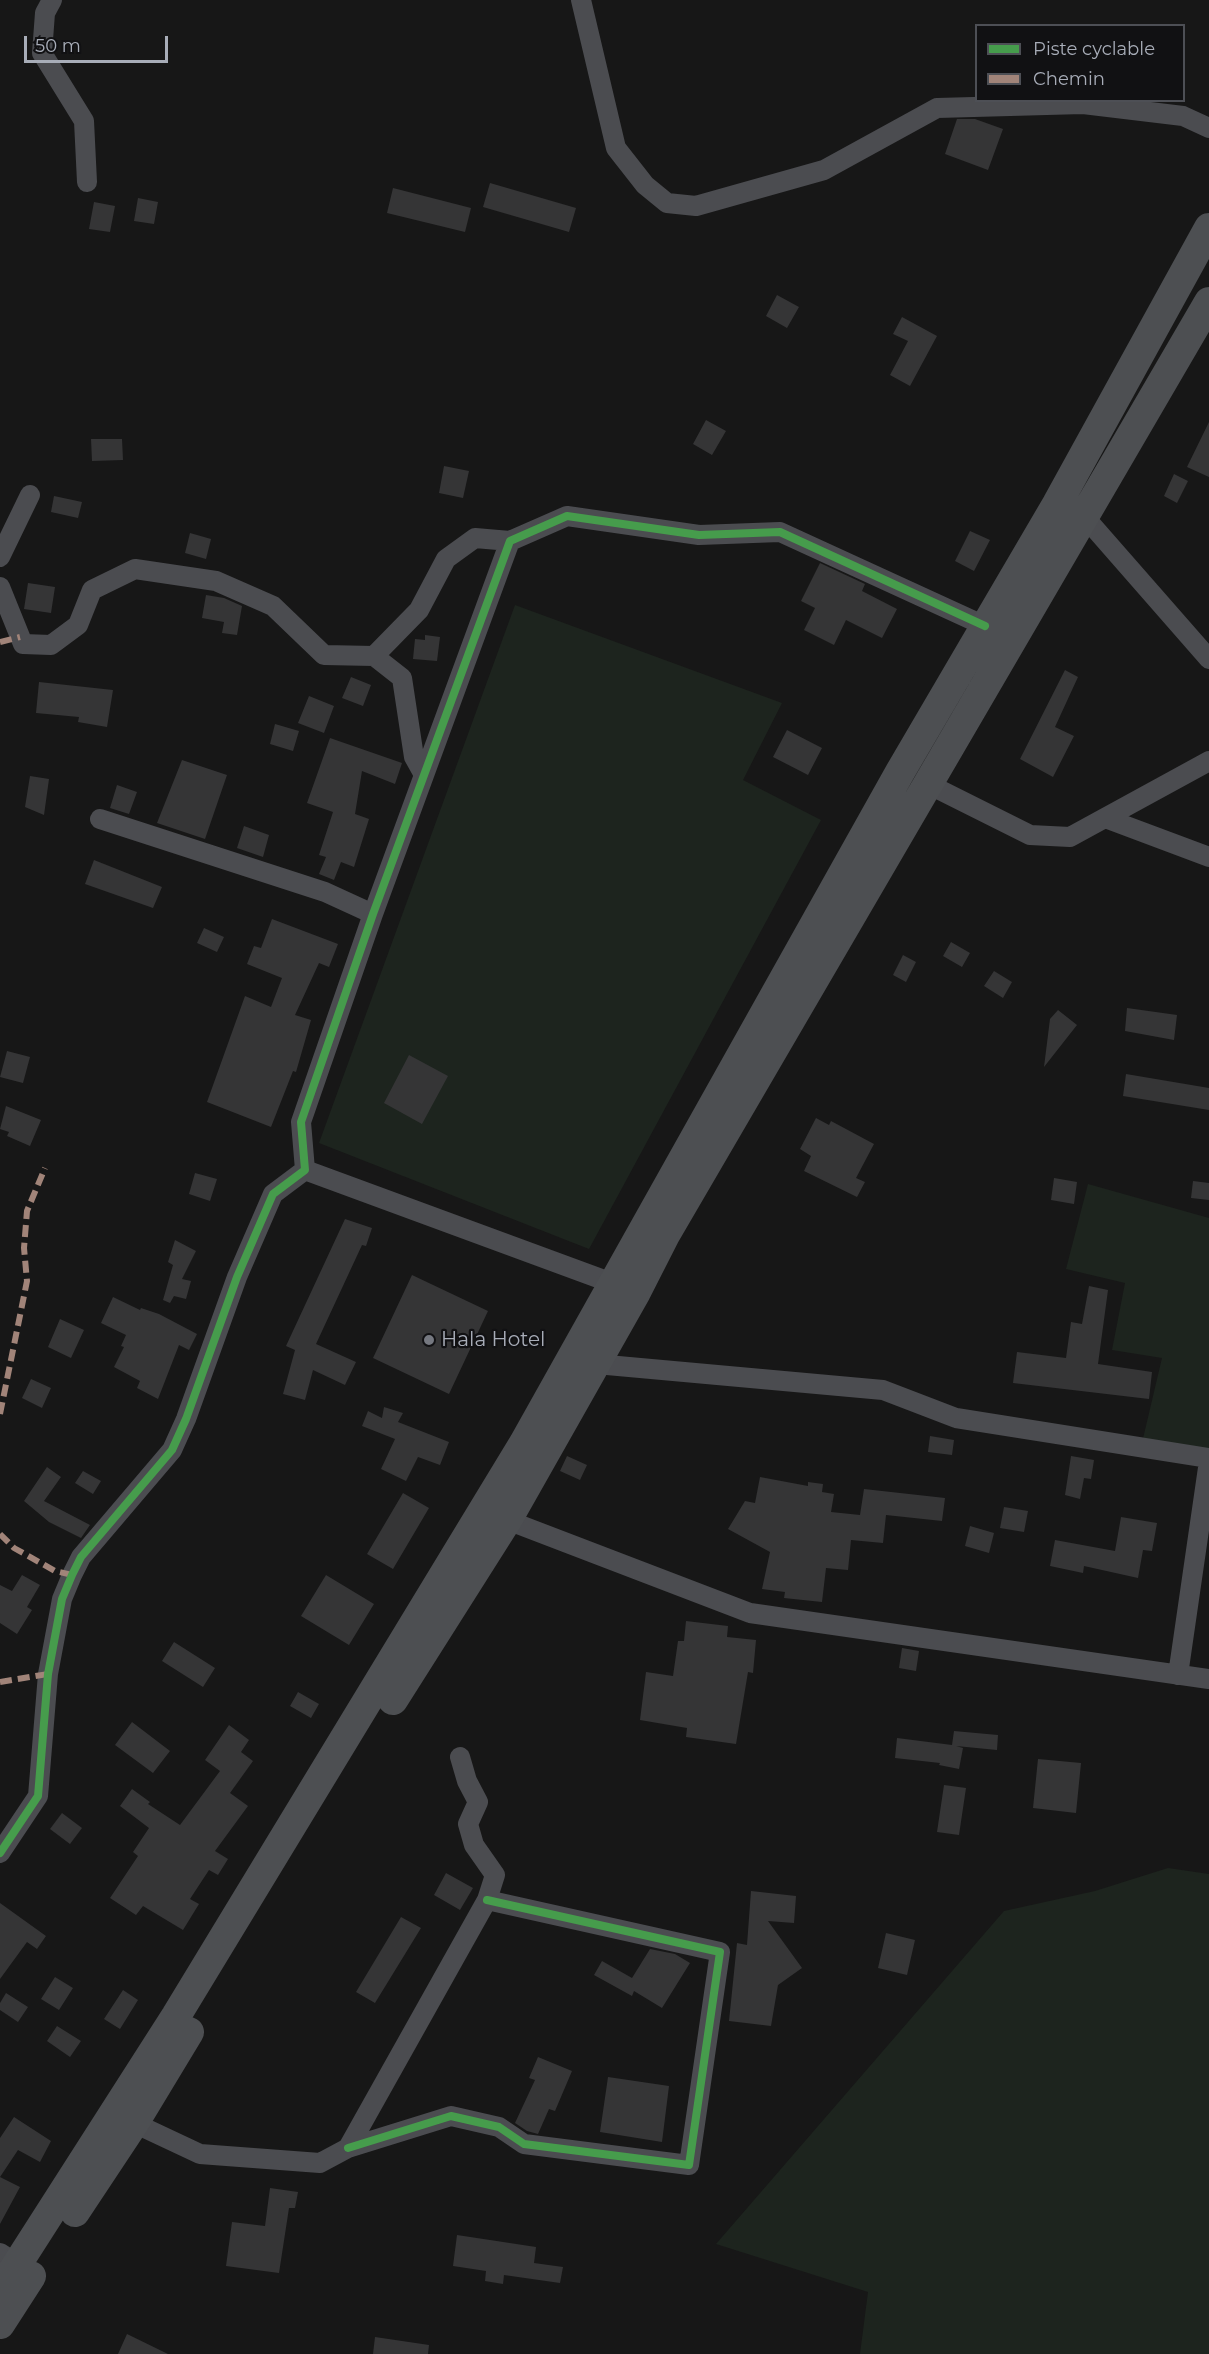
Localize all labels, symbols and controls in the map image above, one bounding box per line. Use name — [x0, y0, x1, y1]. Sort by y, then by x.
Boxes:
scale bar — [27, 24, 171, 62]
legend — [975, 24, 1185, 102]
text: 50 m — [35, 35, 81, 57]
text: Piste cyclable — [1033, 38, 1155, 60]
text: Chemin — [1033, 68, 1105, 90]
place label: Hala Hotel — [441, 1328, 545, 1352]
marker: Hala Hotel — [422, 1333, 436, 1347]

